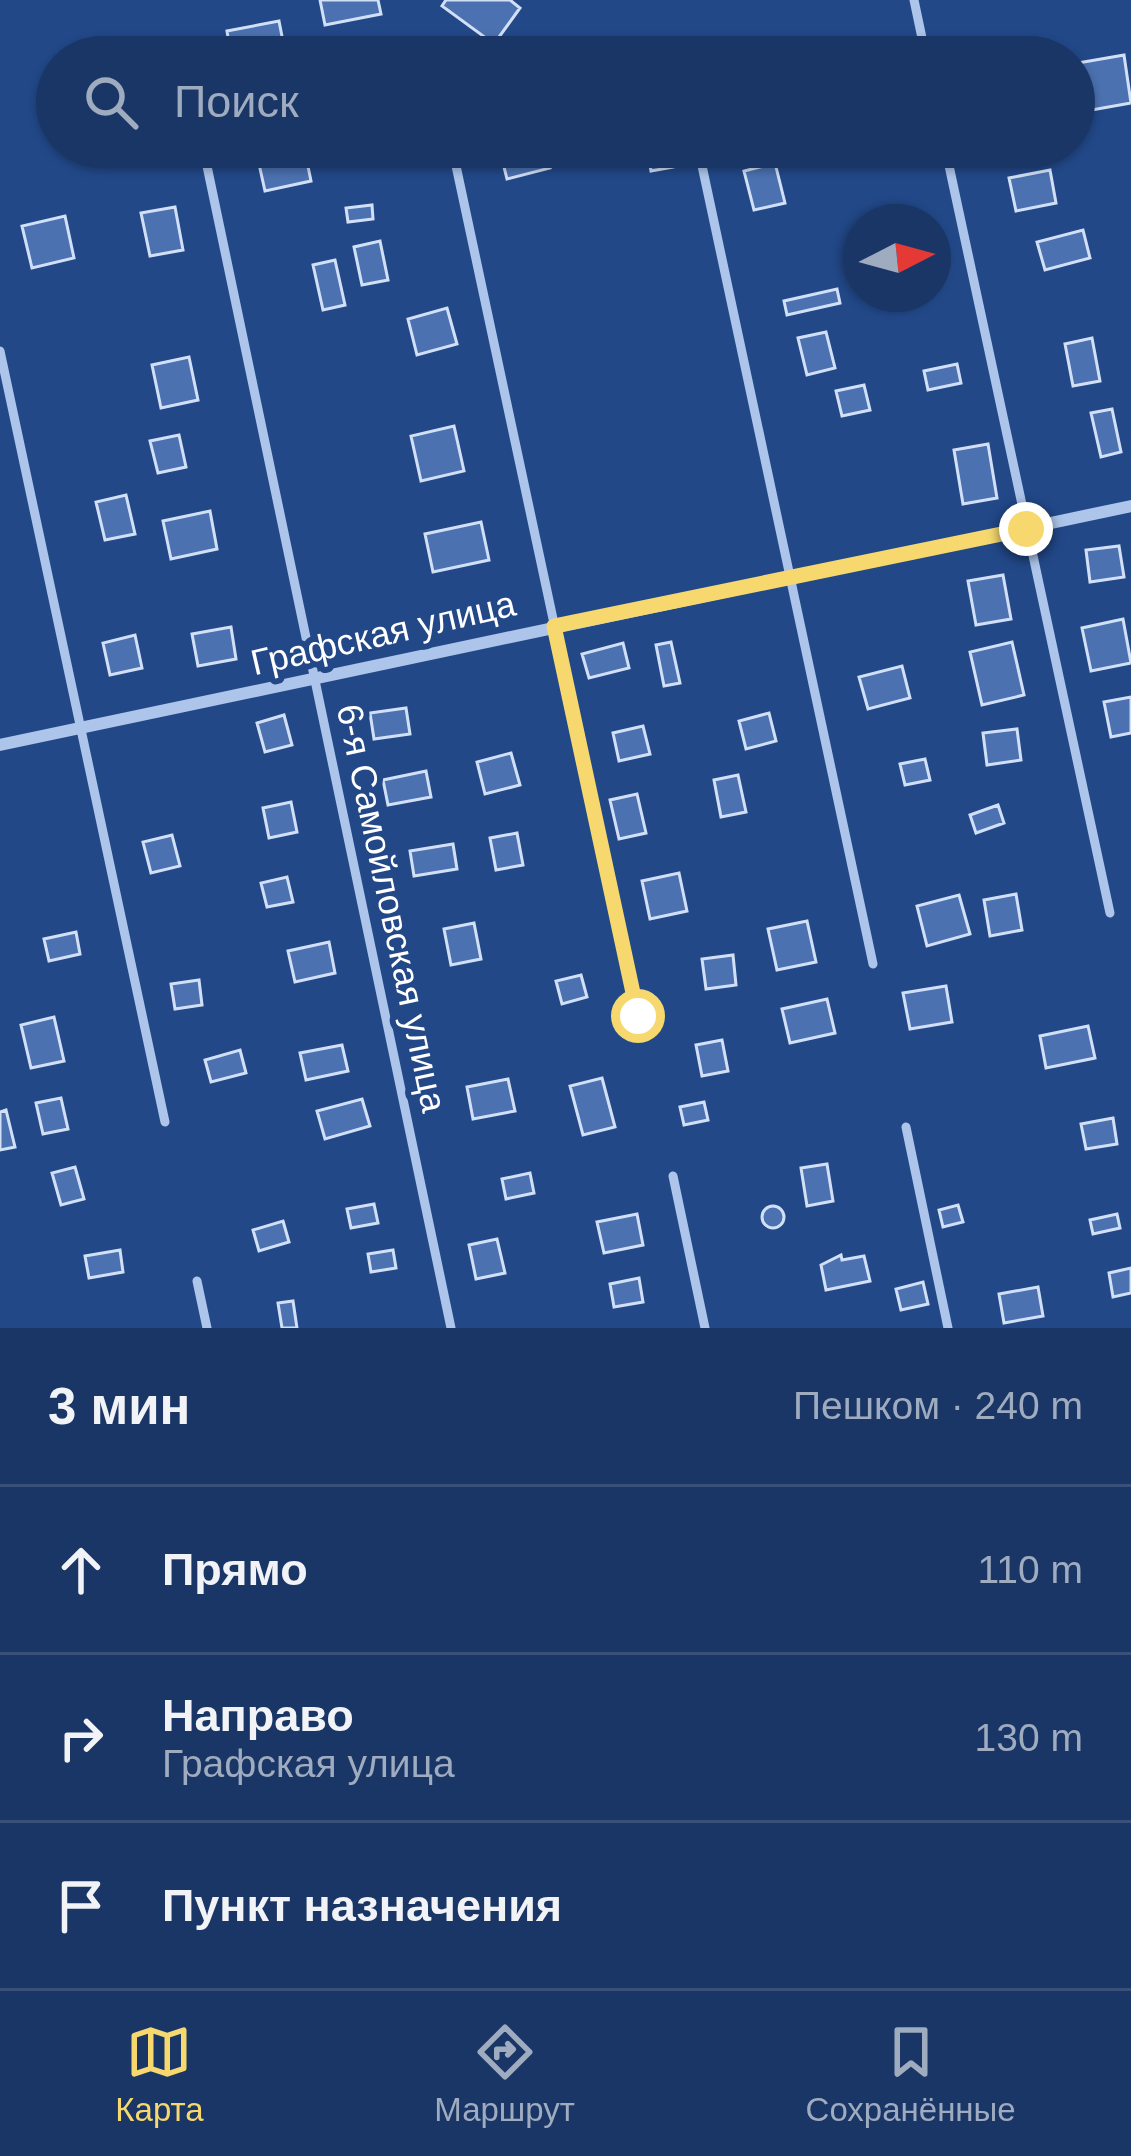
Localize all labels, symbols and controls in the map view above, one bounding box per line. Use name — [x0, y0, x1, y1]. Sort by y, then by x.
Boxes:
search box — [36, 36, 1095, 168]
icon: search — [78, 69, 144, 135]
text: Поиск — [174, 76, 299, 127]
north arrow — [843, 204, 951, 312]
route end — [999, 502, 1053, 556]
street label: Графская улица — [247, 582, 520, 683]
street label: 6-я Самойловская улица — [329, 700, 455, 1117]
route start — [611, 989, 665, 1043]
text: 3 мин — [48, 1378, 190, 1435]
text: Пешком · 240 m — [793, 1384, 1083, 1427]
icon: ahead — [48, 1537, 114, 1603]
text: Прямо — [162, 1544, 308, 1595]
text: 110 m — [978, 1548, 1083, 1591]
text: Направо — [162, 1690, 354, 1741]
icon: right — [48, 1705, 114, 1771]
text: 130 m — [975, 1716, 1083, 1759]
text: Графская улица — [162, 1742, 455, 1785]
icon: arrive — [48, 1873, 114, 1939]
text: Пункт назначения — [162, 1880, 562, 1931]
tab: Карта — [115, 2019, 204, 2129]
tab: Маршрут — [434, 2019, 575, 2129]
tab: Сохранённые — [806, 2019, 1016, 2129]

